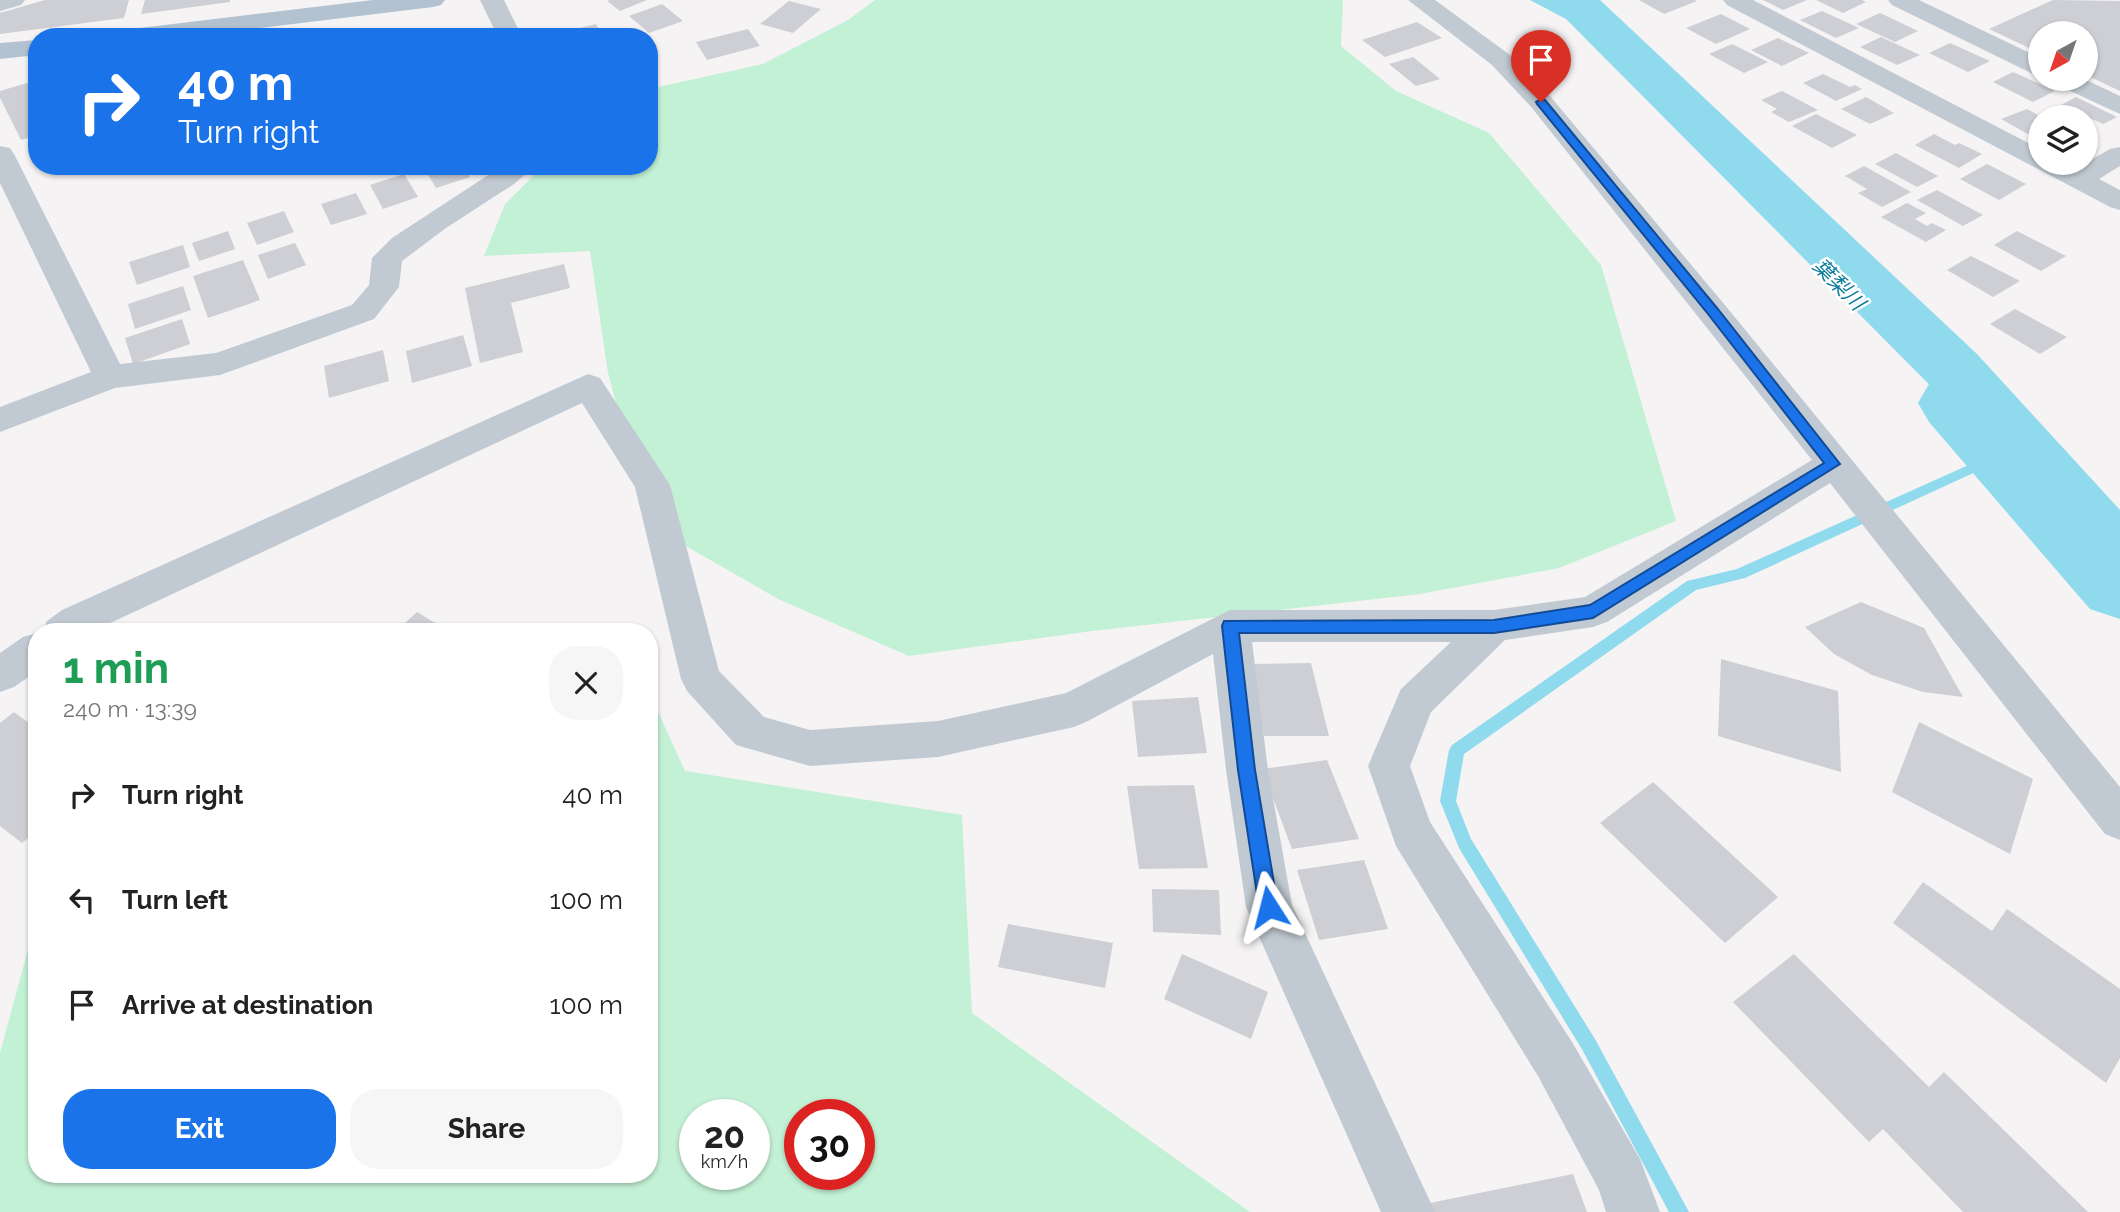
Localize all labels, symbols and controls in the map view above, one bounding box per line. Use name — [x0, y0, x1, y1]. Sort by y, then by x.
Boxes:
north arrow — [2028, 21, 2098, 91]
map controls — [2028, 21, 2098, 175]
pin — [1511, 30, 1571, 102]
icon: arrive — [1522, 41, 1560, 79]
text: 40 m — [178, 54, 293, 111]
icon: right — [63, 56, 154, 147]
button: layers — [2028, 105, 2098, 175]
text: Turn right — [178, 113, 319, 150]
water label: 葉梨川 — [1808, 253, 1872, 317]
text: 1 min — [63, 644, 169, 693]
button: close — [549, 646, 623, 720]
text: 240 m · 13:39 — [63, 695, 197, 722]
icon: right — [63, 776, 101, 814]
text: Turn right — [122, 780, 243, 810]
text: 40 m — [562, 780, 623, 810]
position arrow — [1232, 870, 1306, 944]
icon: left — [63, 881, 101, 919]
text: Turn left — [122, 885, 228, 915]
text: 100 m — [550, 885, 623, 915]
icon: arrive — [63, 986, 101, 1024]
text: Arrive at destination — [122, 990, 373, 1020]
text: 100 m — [550, 990, 623, 1020]
button: Exit — [63, 1089, 336, 1169]
button: Share — [350, 1089, 623, 1169]
speed limit sign: 30 — [784, 1099, 875, 1190]
text: 20 — [704, 1115, 745, 1156]
text: km/h — [701, 1151, 748, 1172]

